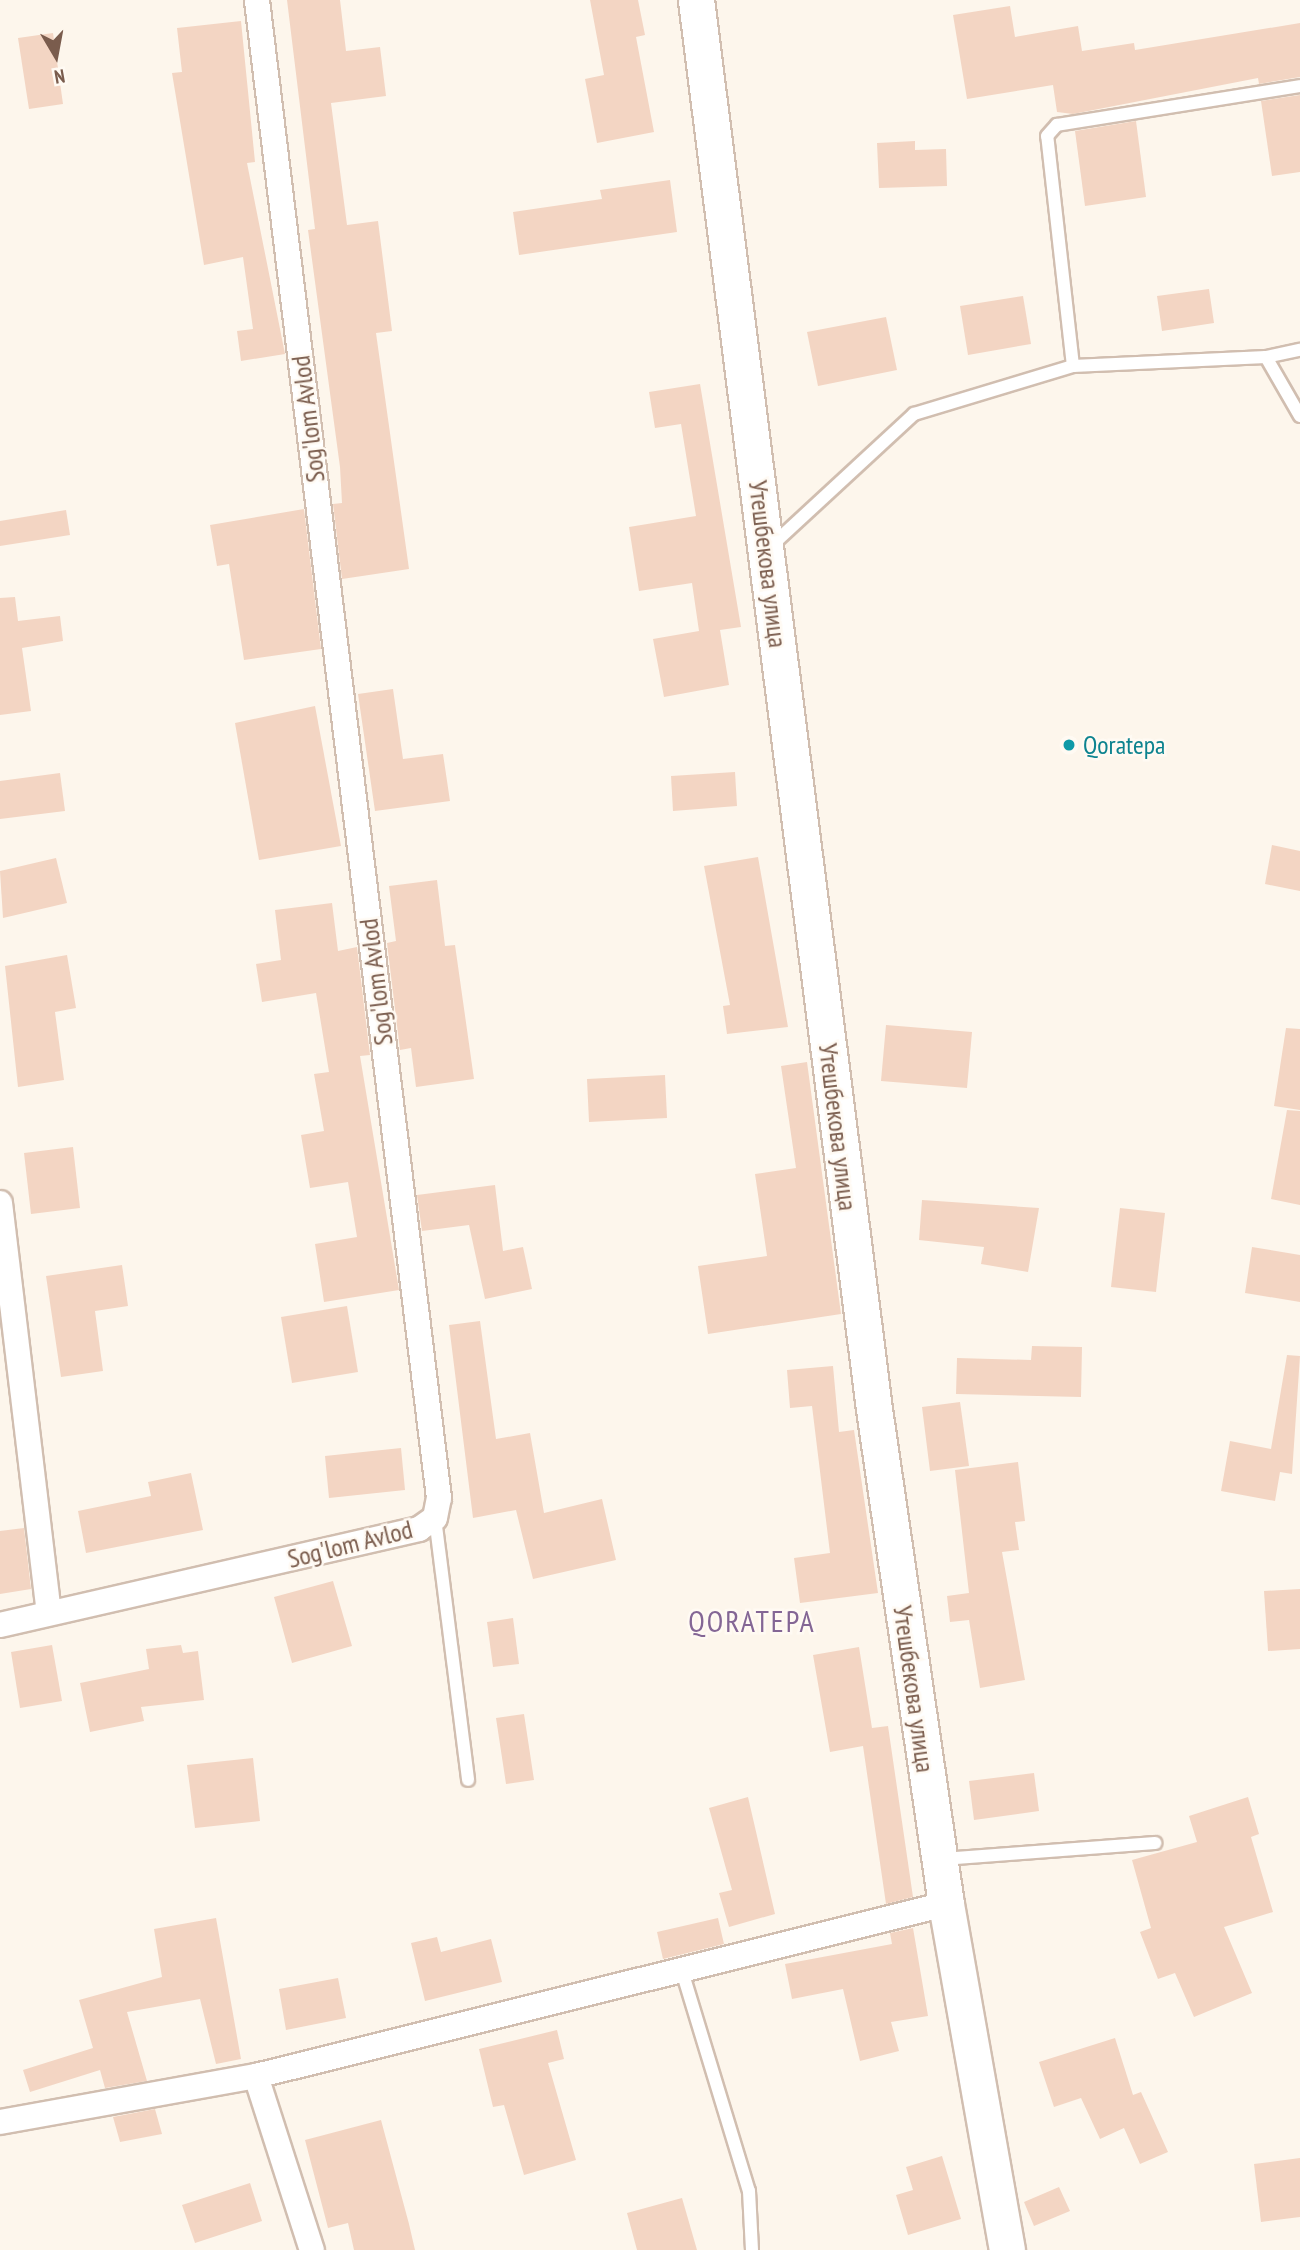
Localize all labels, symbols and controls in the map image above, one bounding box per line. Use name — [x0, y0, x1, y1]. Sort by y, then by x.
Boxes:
north arrow — [21, 21, 91, 91]
text: N — [53, 64, 67, 89]
street label: Sog'lom Avlod — [285, 353, 331, 485]
street label: Утешбекова улица — [742, 479, 794, 649]
place label: Qoratepa — [1083, 729, 1165, 761]
marker: Qoratepa — [1061, 737, 1077, 753]
street label: Sog'lom Avlod — [353, 916, 399, 1048]
street label: Утешбекова улица — [812, 1042, 864, 1212]
street label: Sog'lom Avlod — [284, 1513, 416, 1575]
district label: QORATEPA — [689, 1603, 815, 1639]
street label: Утешбекова улица — [887, 1603, 941, 1775]

